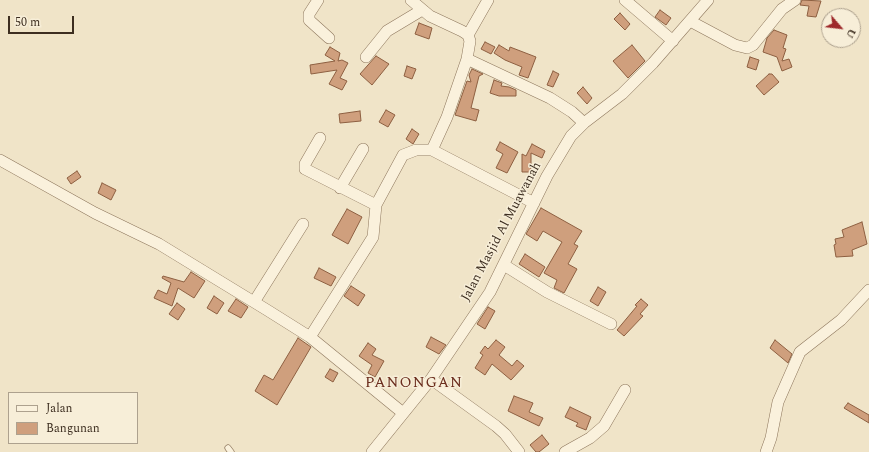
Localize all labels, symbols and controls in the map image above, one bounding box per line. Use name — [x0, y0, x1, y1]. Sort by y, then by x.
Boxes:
scale bar — [10, 8, 76, 34]
north arrow — [821, 8, 861, 48]
text: 50 m — [15, 13, 40, 32]
text: U — [841, 25, 861, 41]
street label: Jalan Masjid Al Muawanah — [459, 160, 545, 304]
district label: PANONGAN — [365, 375, 463, 393]
legend — [8, 392, 138, 444]
text: Jalan — [46, 399, 73, 418]
text: Bangunan — [46, 419, 100, 438]

